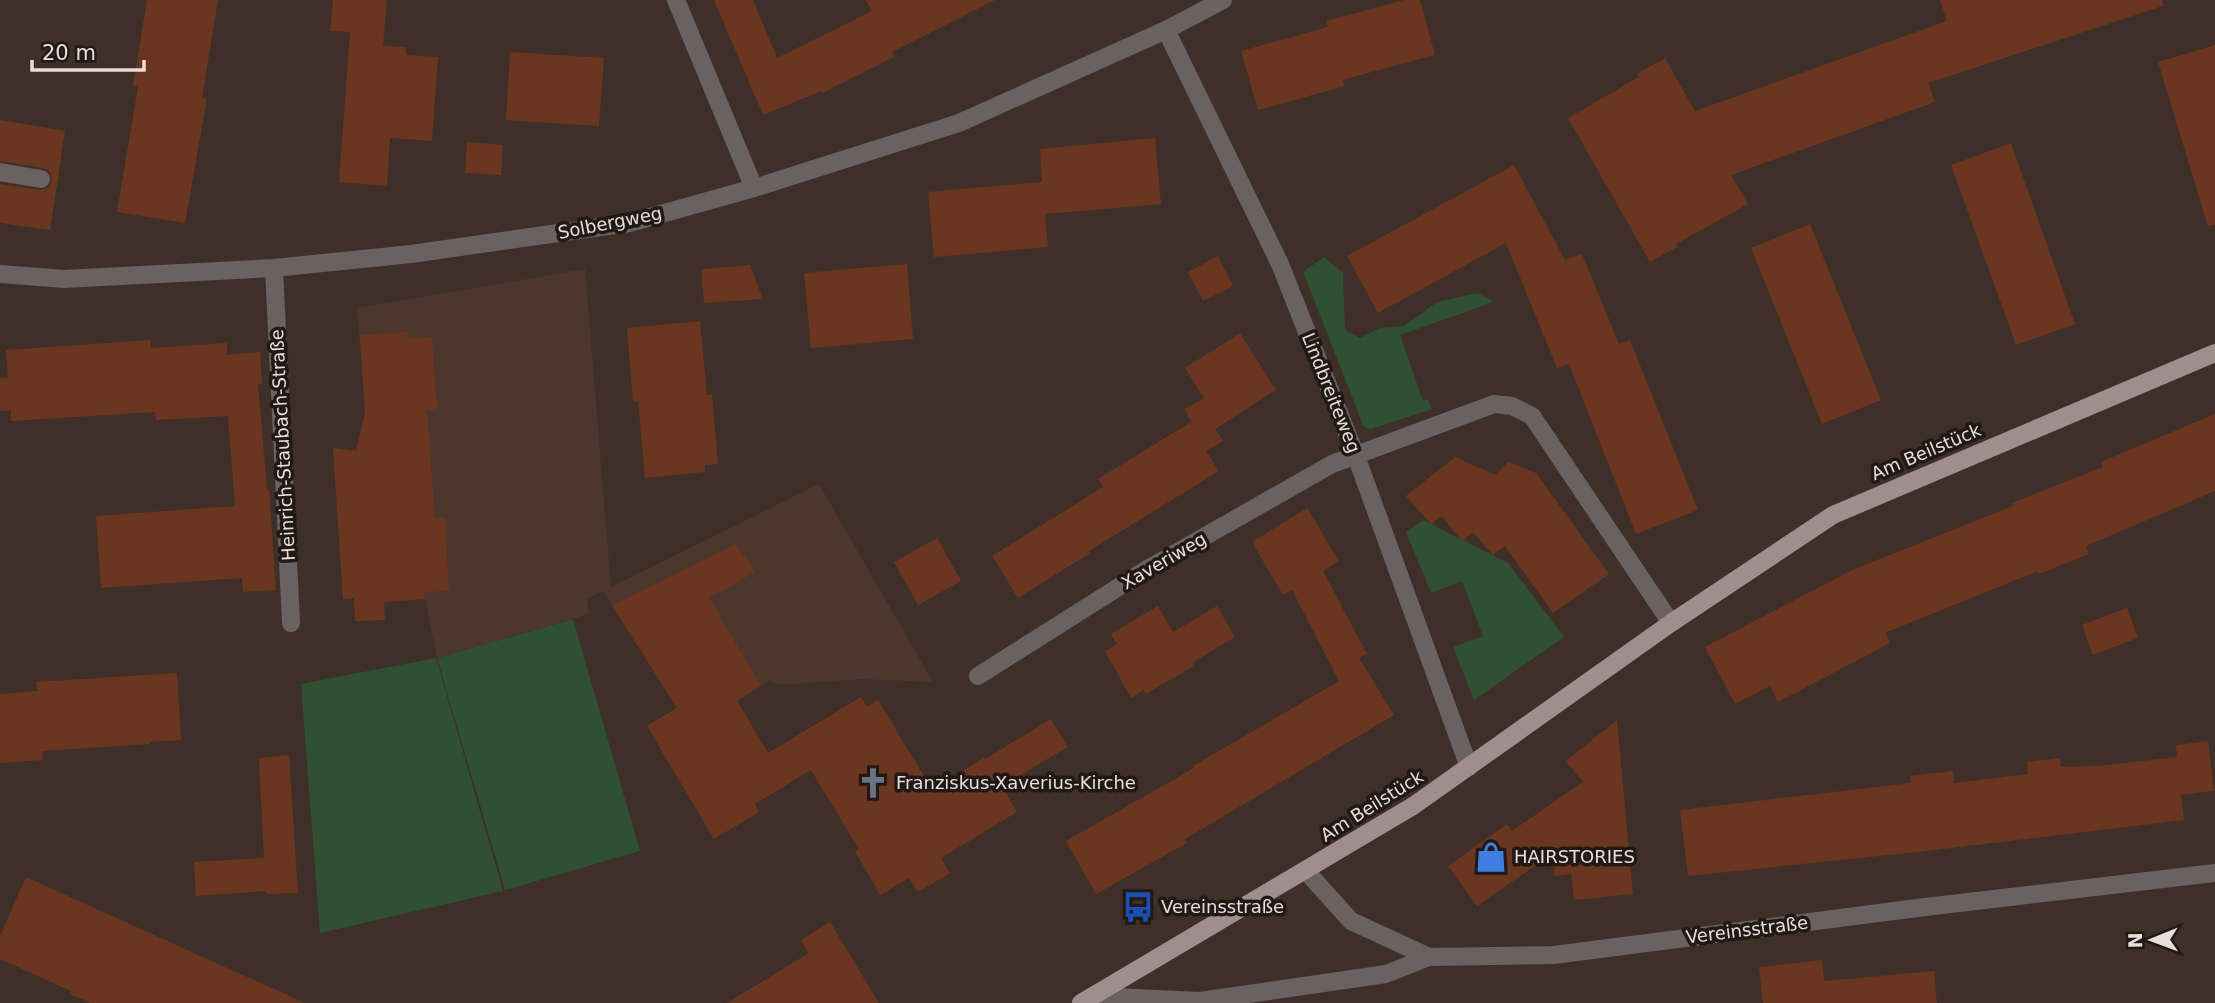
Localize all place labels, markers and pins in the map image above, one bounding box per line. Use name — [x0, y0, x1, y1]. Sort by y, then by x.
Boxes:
church icon: Franziskus-Xaverius-Kirche — [856, 766, 890, 800]
place label: Franziskus-Xaverius-Kirche — [896, 772, 1136, 793]
shop icon: HAIRSTORIES — [1474, 840, 1508, 874]
place label: HAIRSTORIES — [1514, 846, 1635, 867]
bus stop icon: Vereinsstraße — [1121, 890, 1155, 924]
place label: Vereinsstraße — [1161, 896, 1284, 917]

